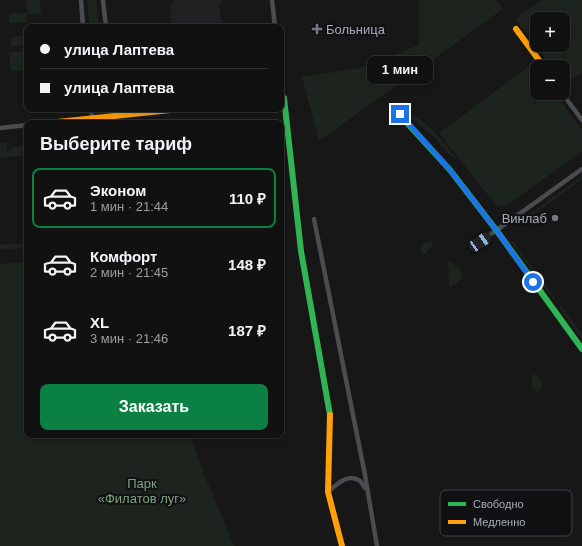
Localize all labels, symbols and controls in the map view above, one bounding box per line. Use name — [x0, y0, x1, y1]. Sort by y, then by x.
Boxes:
map controls — [530, 12, 570, 100]
button: + — [530, 12, 570, 52]
place label: Больница — [326, 22, 386, 37]
marker: Больница — [311, 23, 323, 35]
text: улица Лаптева — [64, 41, 174, 58]
callout: 1 мин — [367, 56, 433, 84]
button: − — [530, 60, 570, 100]
text: 1 мин — [382, 62, 418, 77]
text: улица Лаптева — [64, 79, 174, 96]
route end — [391, 105, 409, 123]
text: Выберите тариф — [40, 134, 192, 154]
icon: car — [42, 180, 78, 216]
text: Эконом — [90, 182, 146, 199]
text: 110 ₽ — [229, 190, 266, 207]
text: 1 мин · 21:44 — [90, 199, 168, 214]
place label: Винлаб — [502, 211, 547, 226]
marker: Винлаб — [550, 213, 560, 223]
car — [467, 230, 493, 254]
icon: car — [42, 246, 78, 282]
text: Комфорт — [90, 248, 157, 265]
text: 148 ₽ — [228, 256, 266, 273]
text: 2 мин · 21:45 — [90, 265, 168, 280]
route start — [524, 273, 542, 291]
icon: car — [42, 312, 78, 348]
text: XL — [90, 314, 109, 331]
text: 187 ₽ — [228, 322, 266, 339]
text: 3 мин · 21:46 — [90, 331, 168, 346]
button: Заказать — [40, 384, 268, 430]
park label: Парк «Филатов луг» — [98, 476, 186, 506]
legend — [440, 490, 572, 536]
text: Свободно — [473, 498, 524, 510]
text: Медленно — [473, 516, 525, 528]

